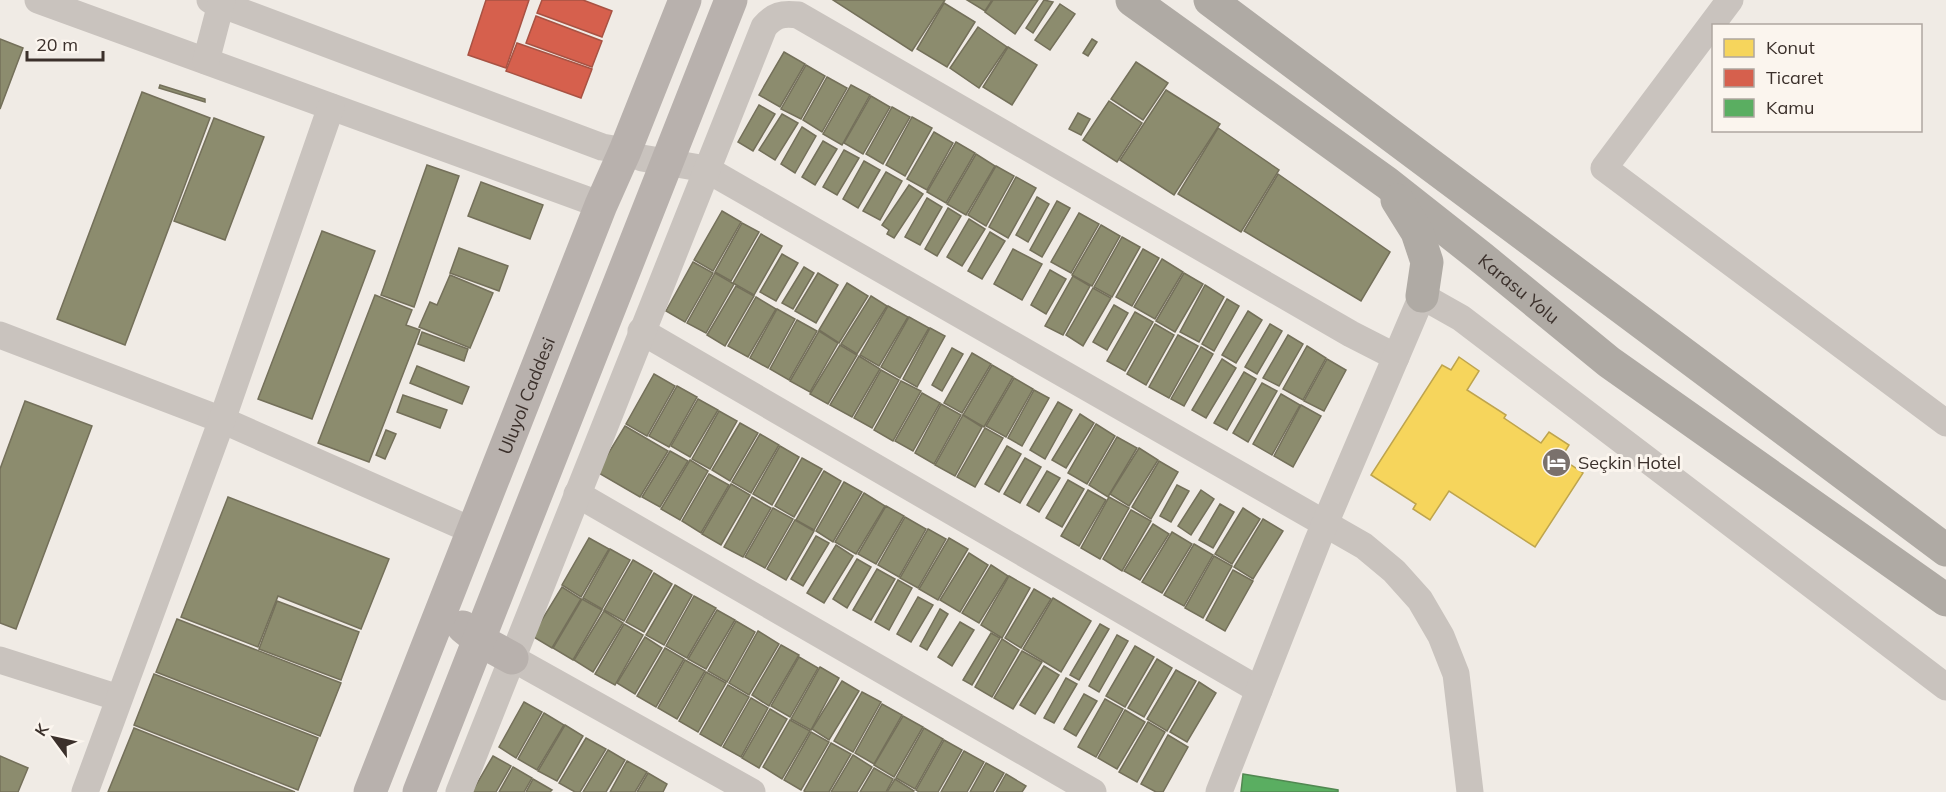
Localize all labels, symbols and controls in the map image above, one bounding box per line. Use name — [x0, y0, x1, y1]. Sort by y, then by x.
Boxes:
scale bar — [27, 24, 104, 62]
legend — [1712, 24, 1922, 132]
text: 20 m — [36, 33, 78, 56]
text: Konut — [1766, 36, 1815, 59]
text: Ticaret — [1766, 66, 1823, 89]
text: Kamu — [1766, 96, 1814, 119]
street label: Karasu Yolu — [1474, 249, 1564, 328]
street label: Uluyol Caddesi — [493, 334, 559, 458]
hotel icon: Seçkin Hotel — [1541, 446, 1573, 478]
place label: Seçkin Hotel — [1578, 451, 1681, 474]
north arrow — [24, 708, 84, 768]
text: K — [30, 719, 53, 740]

